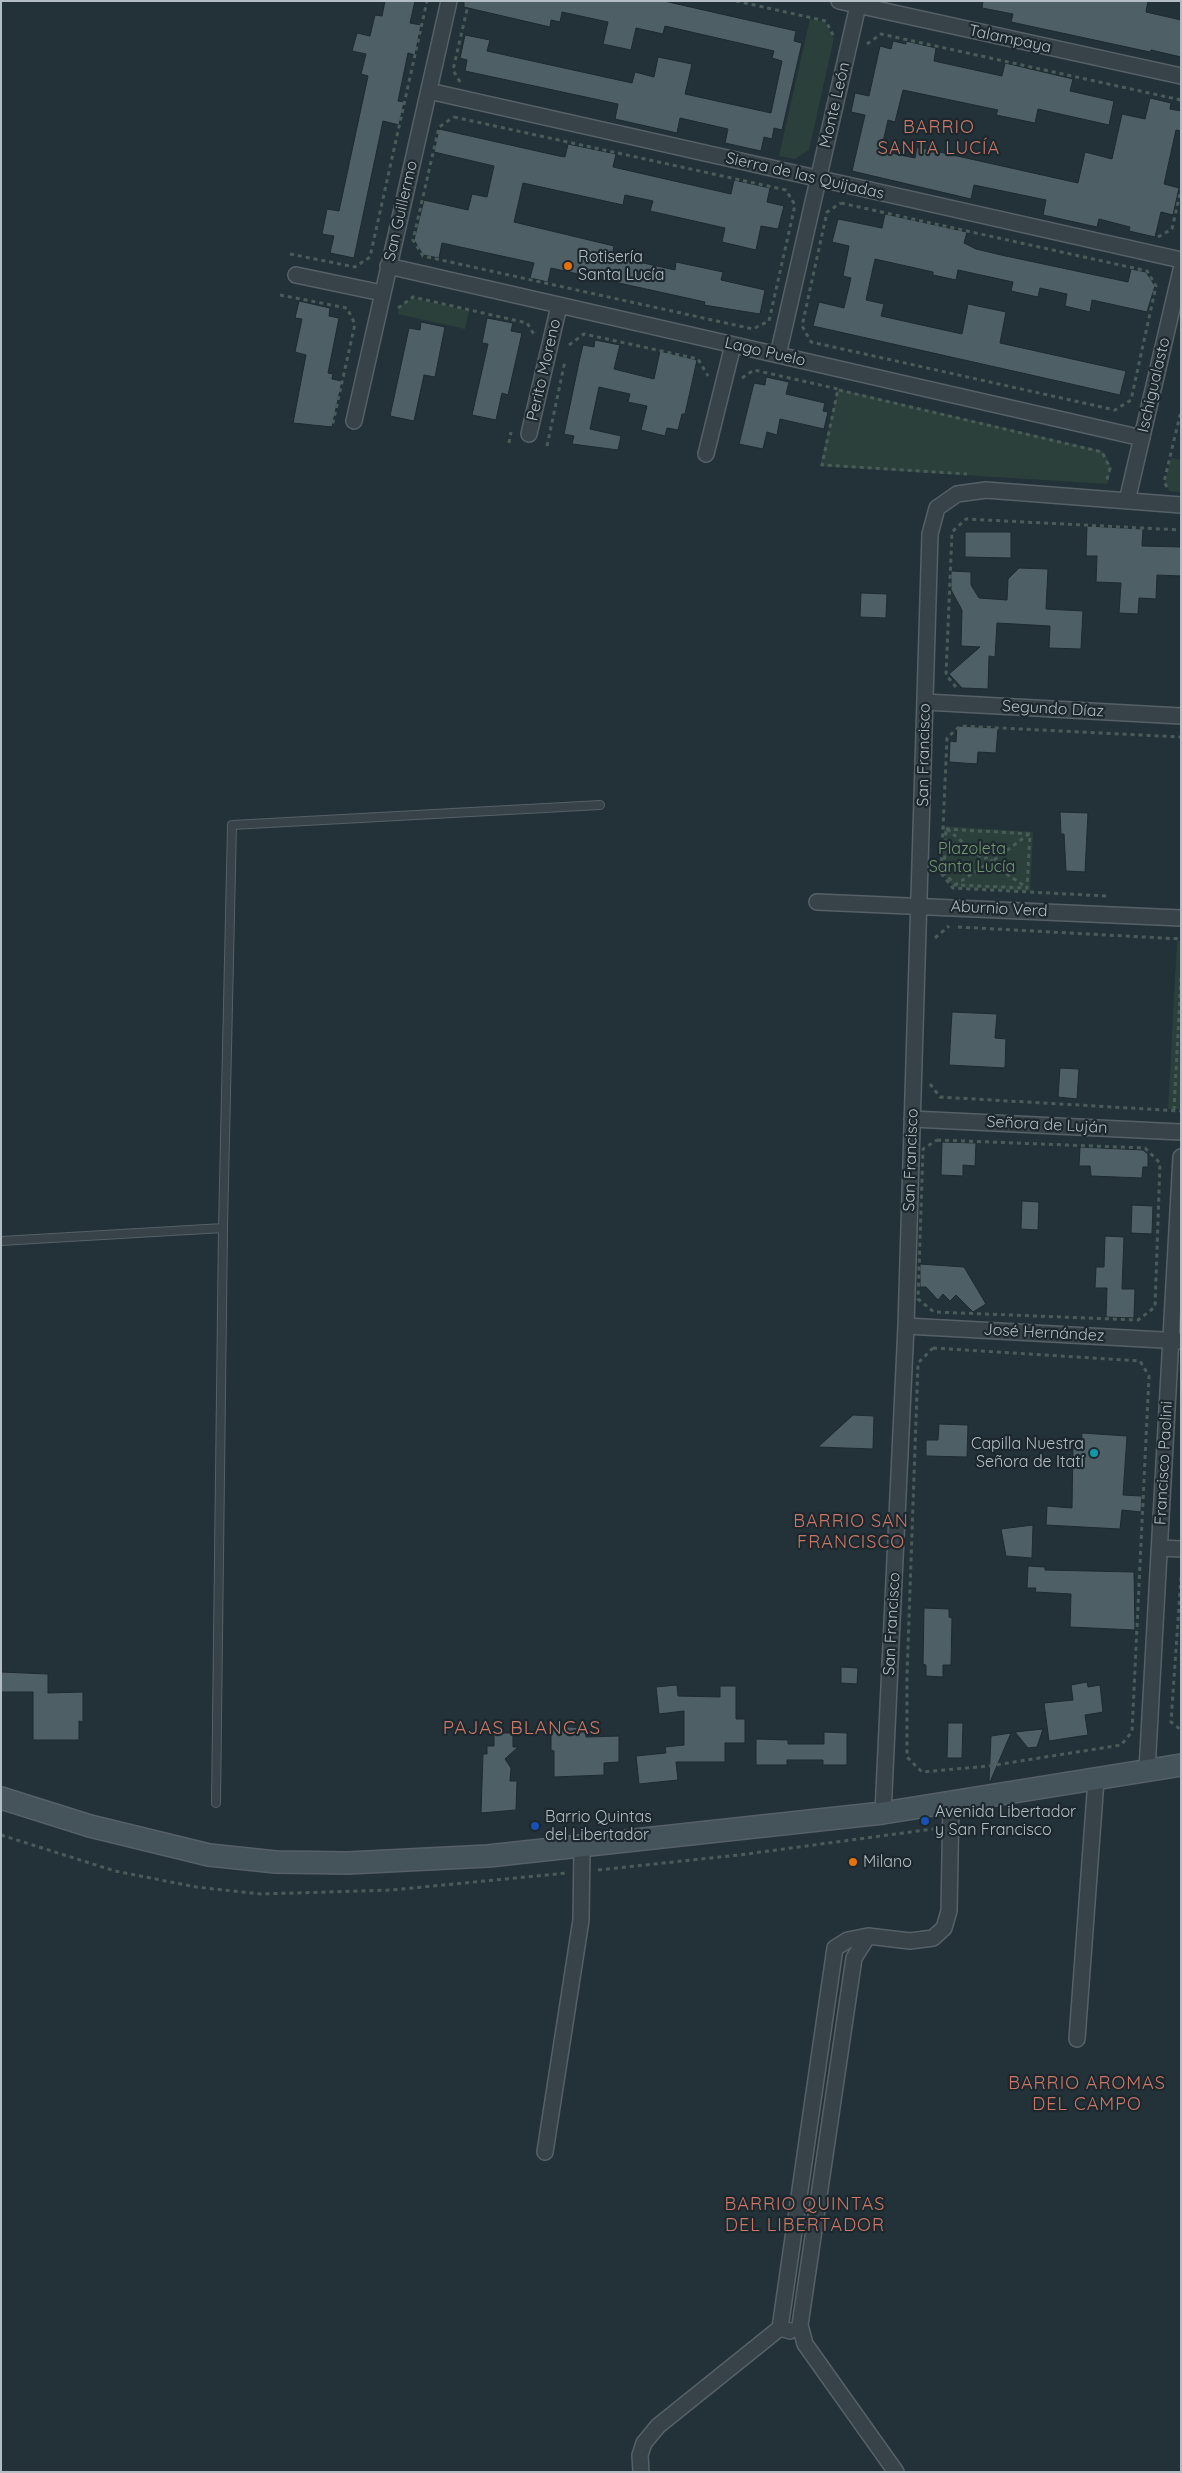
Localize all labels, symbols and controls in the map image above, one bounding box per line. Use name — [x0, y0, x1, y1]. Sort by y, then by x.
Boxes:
street label: Talampaya — [967, 21, 1053, 57]
street label: Monte León — [816, 60, 854, 150]
district label: BARRIO SANTA LUCÍA — [876, 117, 1002, 160]
street label: Sierra de las Quijadas — [724, 148, 886, 204]
street label: San Guillermo — [380, 159, 422, 263]
place label: Rotisería Santa Lucía — [578, 247, 664, 285]
marker: Rotisería Santa Lucía — [562, 260, 574, 272]
street label: Perito Moreno — [523, 317, 565, 423]
street label: Lago Puelo — [723, 333, 807, 371]
street label: Ischigualasto — [1134, 336, 1174, 434]
street label: Segundo Díaz — [1001, 697, 1105, 721]
street label: San Francisco — [914, 703, 934, 807]
park label: Plazoleta Santa Lucía — [929, 839, 1015, 877]
street label: Aburnio Verd — [950, 897, 1048, 921]
street label: San Francisco — [900, 1108, 922, 1212]
street label: Señora de Luján — [986, 1112, 1108, 1138]
street label: José Hernández — [983, 1320, 1105, 1346]
street label: Francisco Paolini — [1151, 1401, 1177, 1525]
place label: Capilla Nuestra Señora de Itatí — [971, 1434, 1084, 1472]
marker: Capilla Nuestra Señora de Itatí — [1088, 1447, 1100, 1459]
district label: BARRIO SAN FRANCISCO — [792, 1511, 910, 1554]
street label: San Francisco — [880, 1572, 904, 1676]
district label: PAJAS BLANCAS — [441, 1717, 603, 1739]
place label: Avenida Libertador y San Francisco — [935, 1802, 1076, 1840]
place label: Barrio Quintas del Libertador — [545, 1807, 652, 1845]
marker: Avenida Libertador y San Francisco — [919, 1815, 931, 1827]
marker: Barrio Quintas del Libertador — [529, 1820, 541, 1832]
place label: Milano — [863, 1852, 912, 1872]
marker: Milano — [847, 1856, 859, 1868]
district label: BARRIO AROMAS DEL CAMPO — [1007, 2073, 1167, 2116]
district label: BARRIO QUINTAS DEL LIBERTADOR — [723, 2194, 887, 2236]

